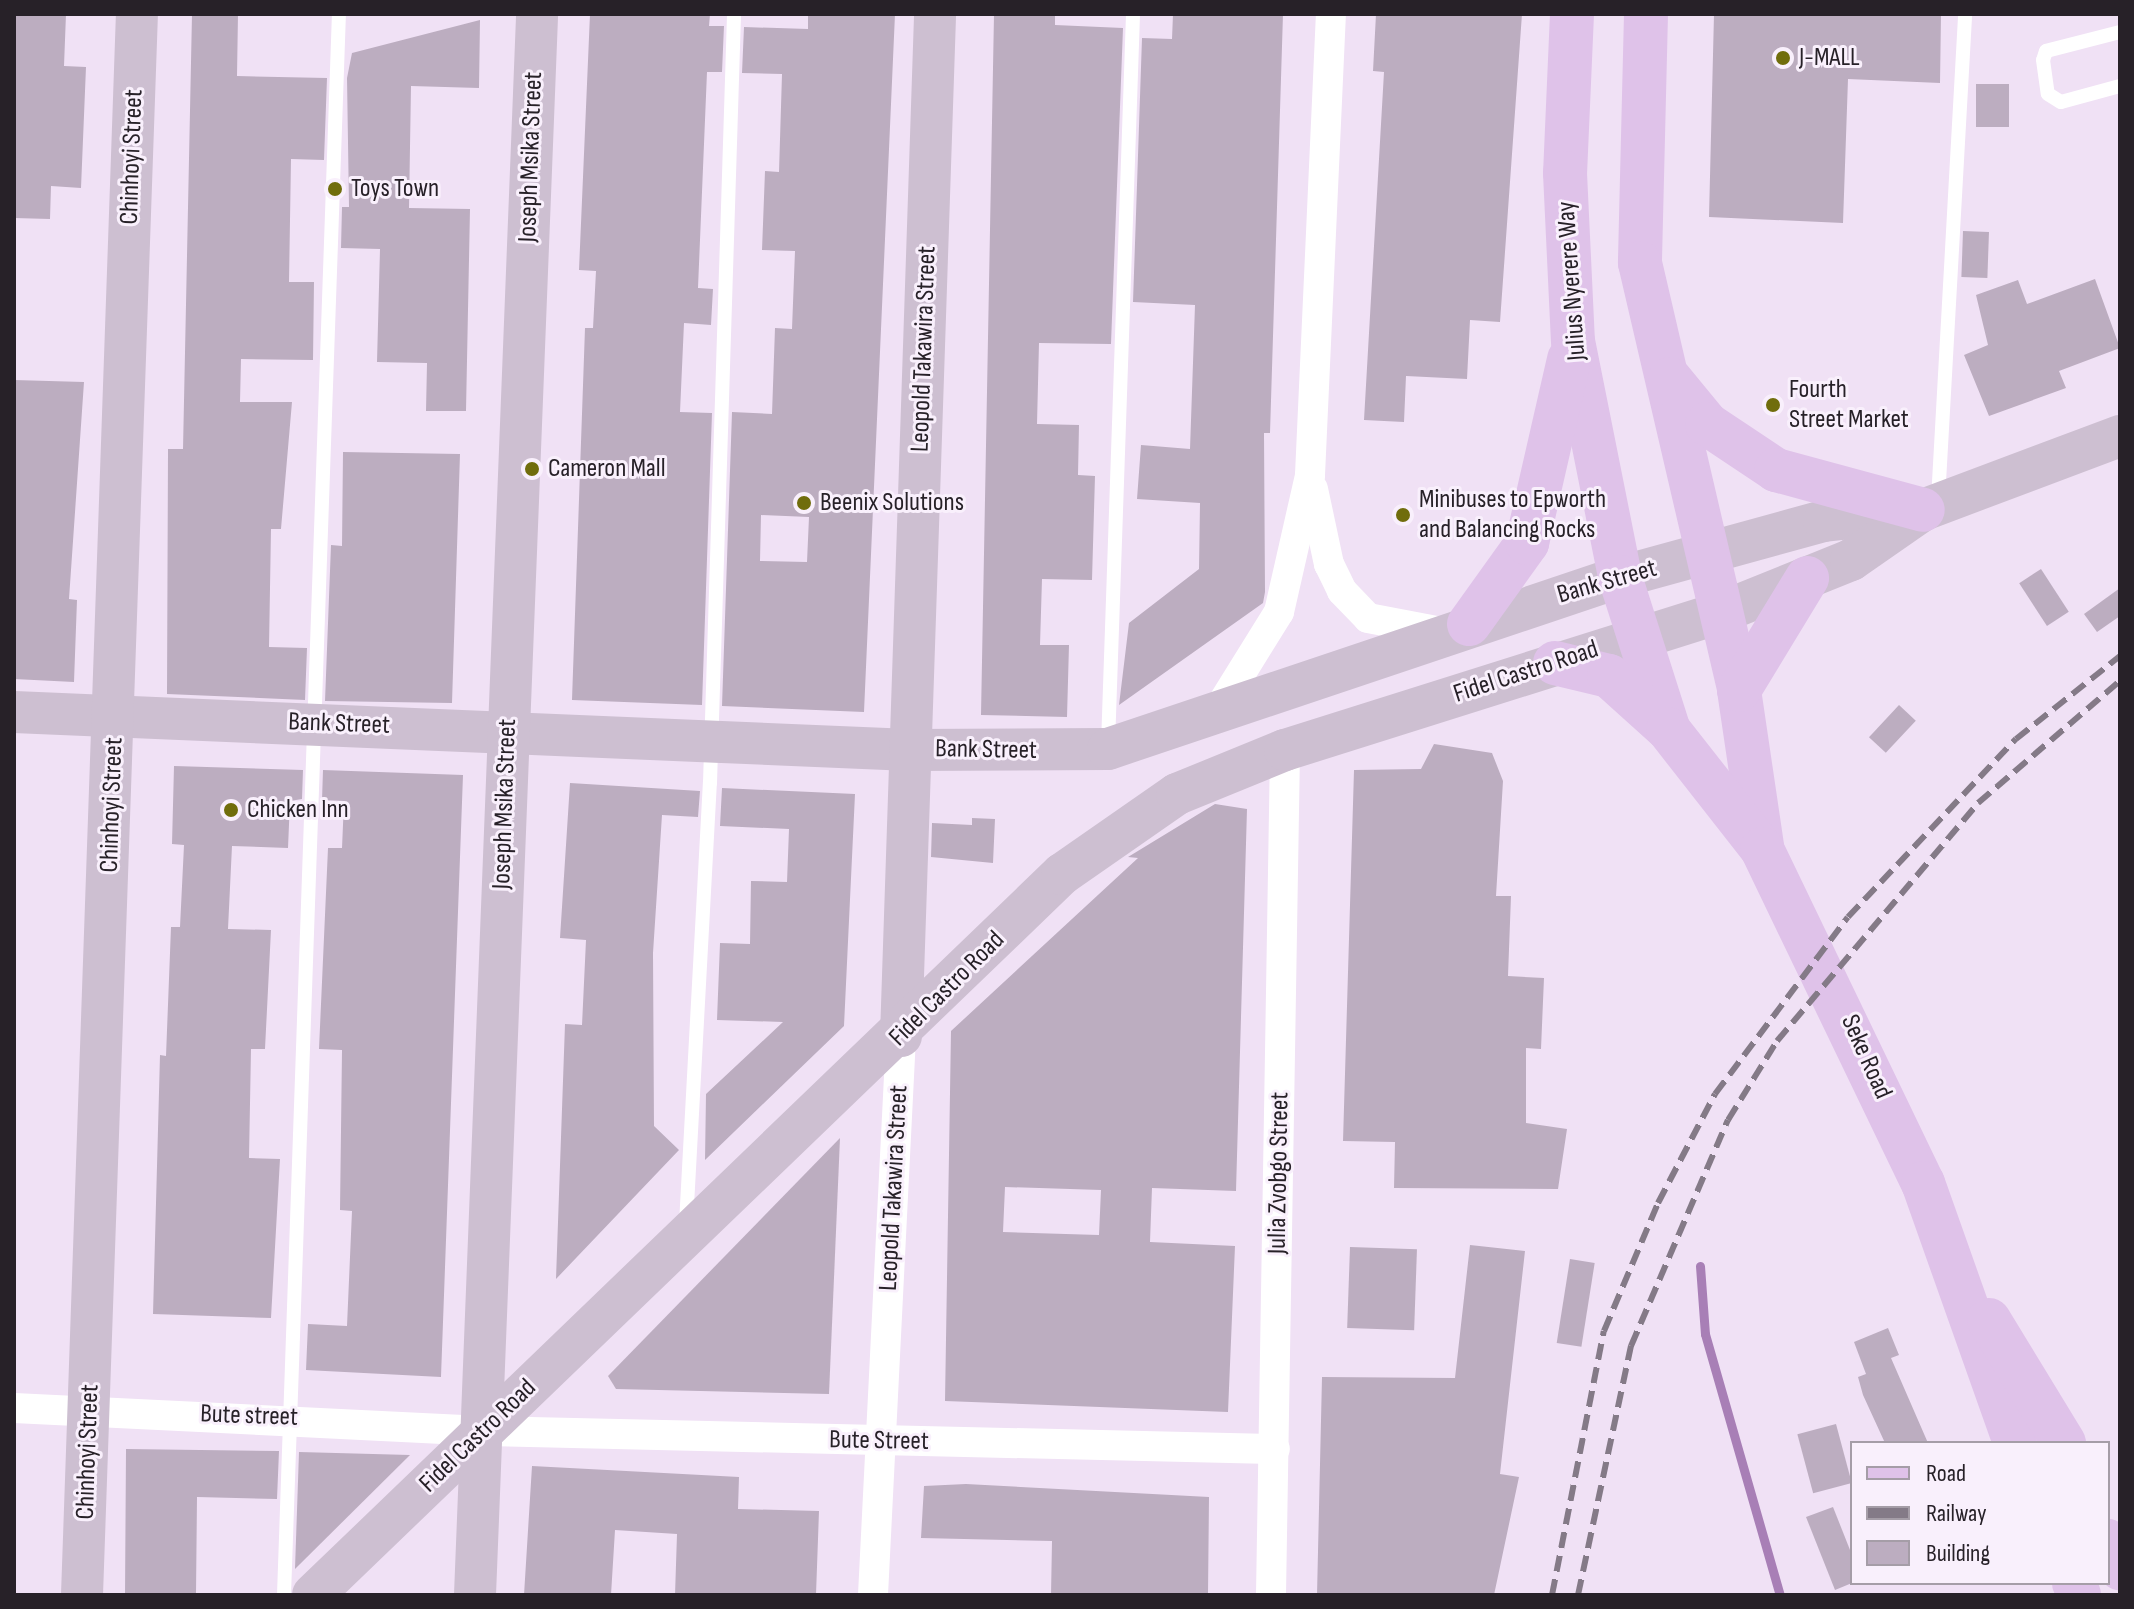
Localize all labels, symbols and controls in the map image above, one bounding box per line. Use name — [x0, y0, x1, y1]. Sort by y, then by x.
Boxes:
place label: J-MALL — [1799, 42, 1860, 74]
marker: J-MALL — [1774, 49, 1792, 67]
street label: Joseph Msika Street — [512, 71, 550, 243]
street label: Chinhoyi Street — [114, 89, 150, 225]
place label: Toys Town — [351, 173, 439, 205]
marker: Toys Town — [326, 180, 344, 198]
street label: Julius Nyerere Way — [1551, 200, 1593, 362]
street label: Leopold Takawira Street — [905, 245, 943, 453]
place label: Fourth Street Market — [1789, 374, 1909, 436]
marker: Fourth Street Market — [1764, 396, 1782, 414]
place label: Cameron Mall — [548, 453, 666, 485]
marker: Cameron Mall — [523, 460, 541, 478]
place label: Minibuses to Epworth and Balancing Rocks — [1419, 484, 1606, 546]
place label: Beenix Solutions — [820, 487, 964, 519]
marker: Beenix Solutions — [795, 494, 813, 512]
marker: Minibuses to Epworth and Balancing Rocks — [1394, 506, 1412, 524]
street label: Bank Street — [1554, 553, 1660, 611]
street label: Fidel Castro Road — [1450, 634, 1602, 710]
street label: Bank Street — [288, 707, 390, 741]
street label: Joseph Msika Street — [486, 718, 524, 890]
street label: Bank Street — [935, 734, 1037, 766]
street label: Chinhoyi Street — [94, 737, 130, 873]
place label: Chicken Inn — [247, 794, 349, 826]
marker: Chicken Inn — [222, 801, 240, 819]
street label: Fidel Castro Road — [883, 925, 1011, 1053]
street label: Seke Road — [1834, 1010, 1898, 1104]
street label: Leopold Takawira Street — [873, 1084, 915, 1292]
street label: Julia Zvobgo Street — [1262, 1092, 1296, 1254]
street label: Fidel Castro Road — [413, 1373, 543, 1499]
street label: Chinhoyi Street — [70, 1384, 106, 1520]
street label: Bute street — [200, 1399, 298, 1433]
street label: Bute Street — [829, 1425, 929, 1457]
legend — [1850, 1441, 2110, 1585]
text: Road — [1926, 1459, 1966, 1488]
text: Railway — [1926, 1499, 1986, 1528]
text: Building — [1926, 1539, 1990, 1568]

